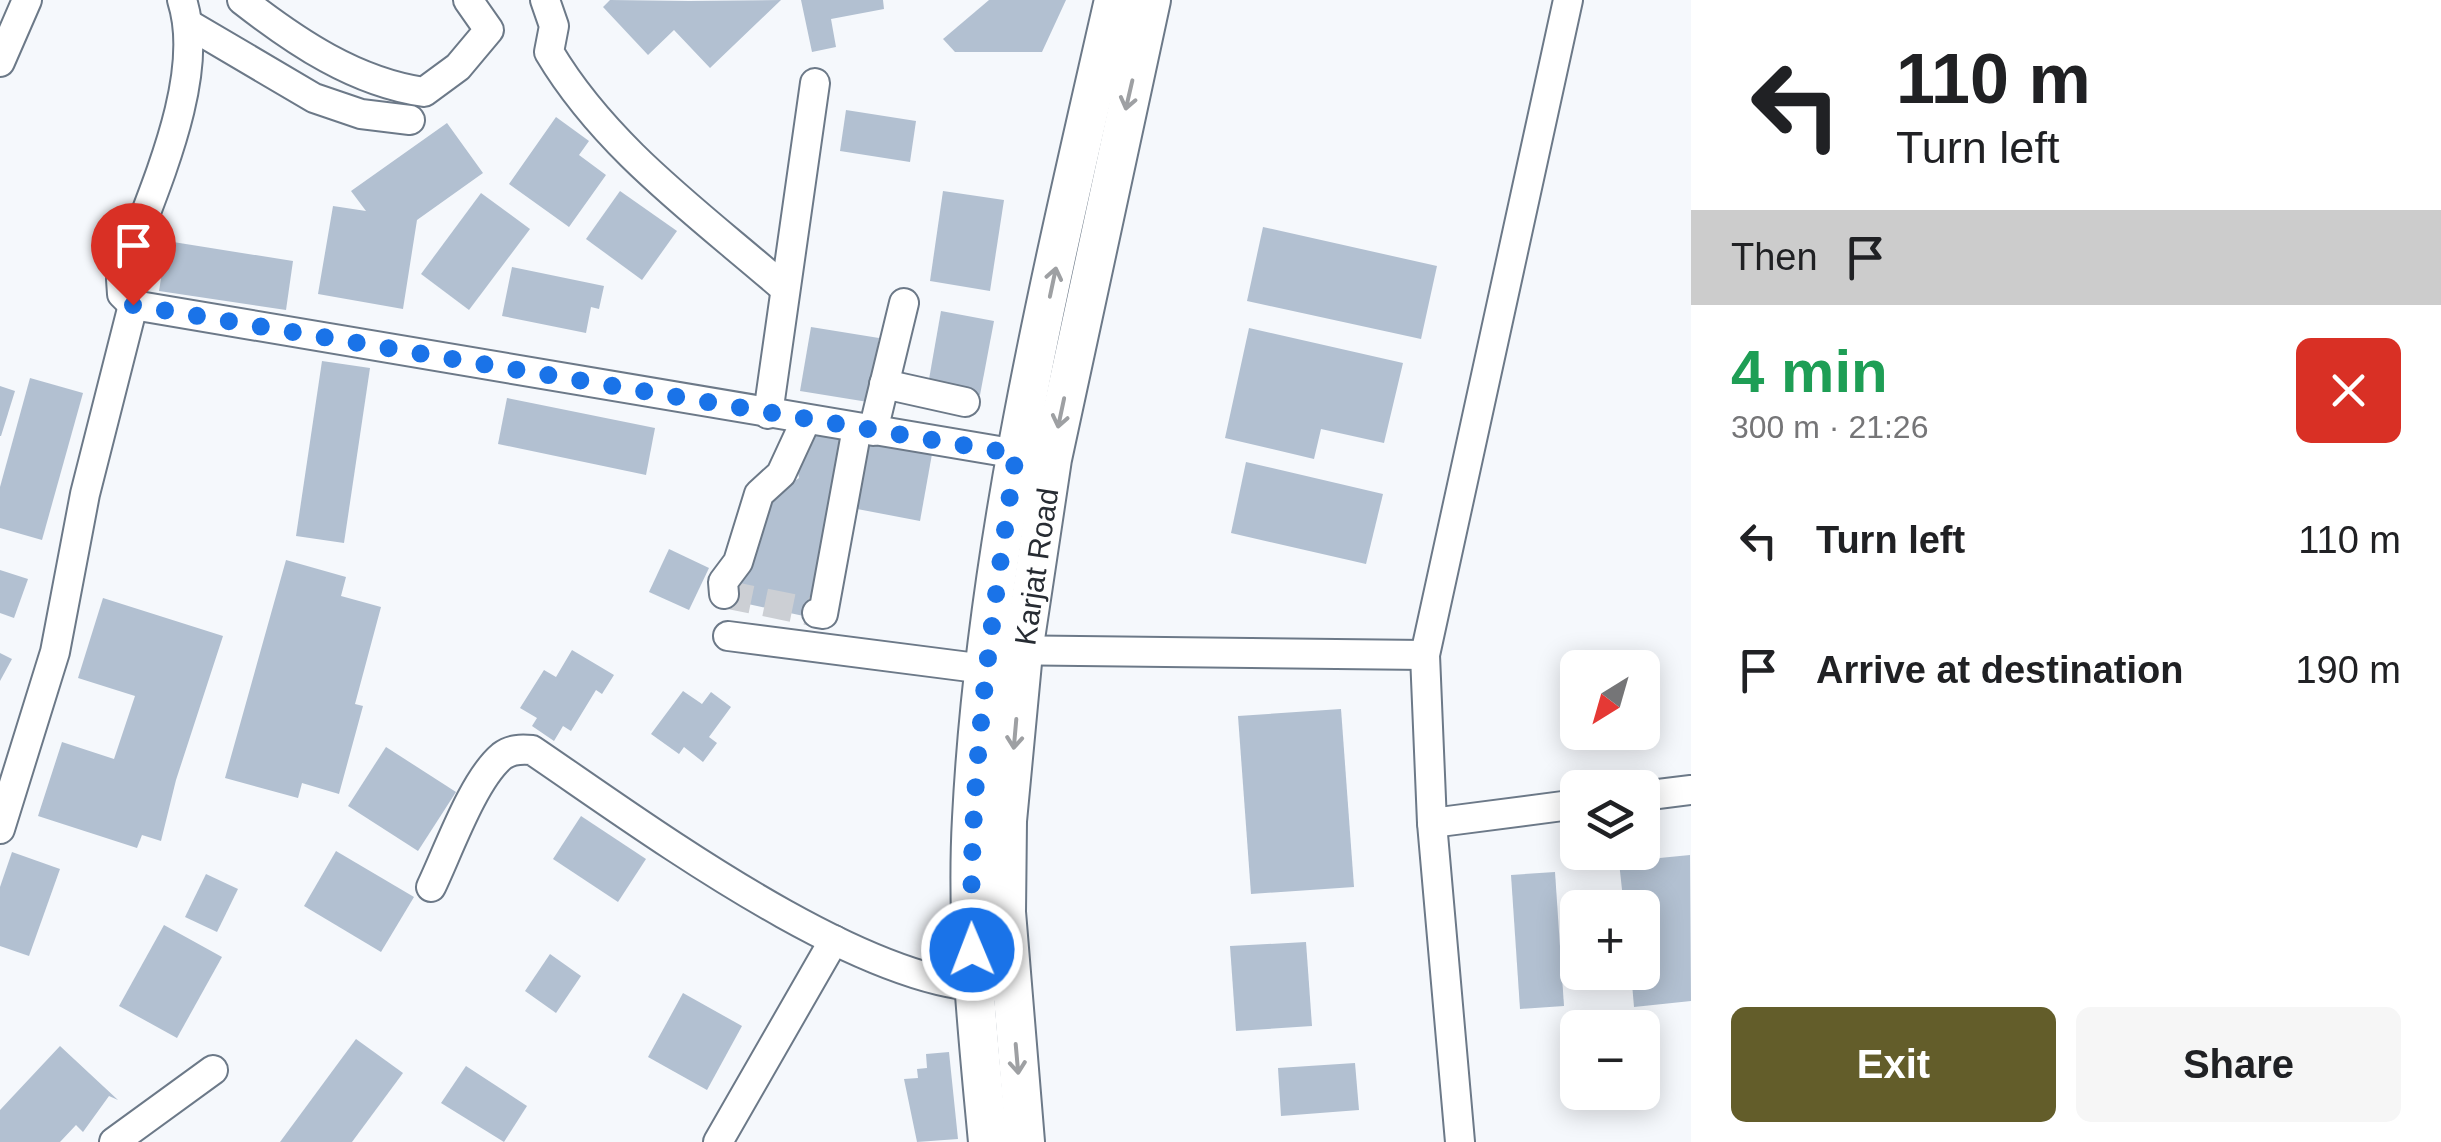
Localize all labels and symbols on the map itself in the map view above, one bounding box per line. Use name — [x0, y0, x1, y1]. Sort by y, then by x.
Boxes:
one-way arrow — [1119, 78, 1137, 110]
pin — [91, 203, 176, 306]
one-way arrow — [1044, 267, 1063, 299]
one-way arrow — [1051, 396, 1070, 428]
street label: Karjat Road — [1008, 486, 1064, 647]
north arrow — [1560, 650, 1660, 750]
one-way arrow — [1005, 718, 1024, 750]
position arrow — [920, 898, 1024, 1002]
one-way arrow — [1008, 1042, 1027, 1074]

